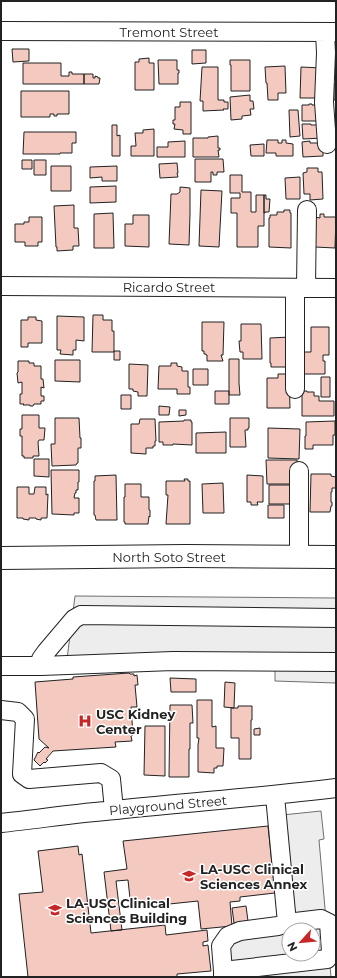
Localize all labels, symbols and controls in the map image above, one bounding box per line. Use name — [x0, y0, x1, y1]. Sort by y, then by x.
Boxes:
street label: Tremont Street — [120, 24, 218, 40]
street label: Ricardo Street — [123, 279, 215, 295]
street label: North Soto Street — [112, 549, 226, 565]
place label: USC Kidney Center — [96, 706, 175, 737]
hospital icon: USC Kidney Center — [77, 713, 93, 729]
street label: Playground Street — [108, 792, 228, 818]
place label: LA-USC Clinical Sciences Annex — [200, 861, 307, 892]
school or university icon: LA-USC Clinical Sciences Annex — [181, 868, 197, 884]
place label: LA-USC Clinical Sciences Building — [66, 895, 187, 926]
school or university icon: LA-USC Clinical Sciences Building — [47, 902, 63, 918]
north arrow — [281, 922, 321, 962]
text: N — [284, 939, 300, 954]

